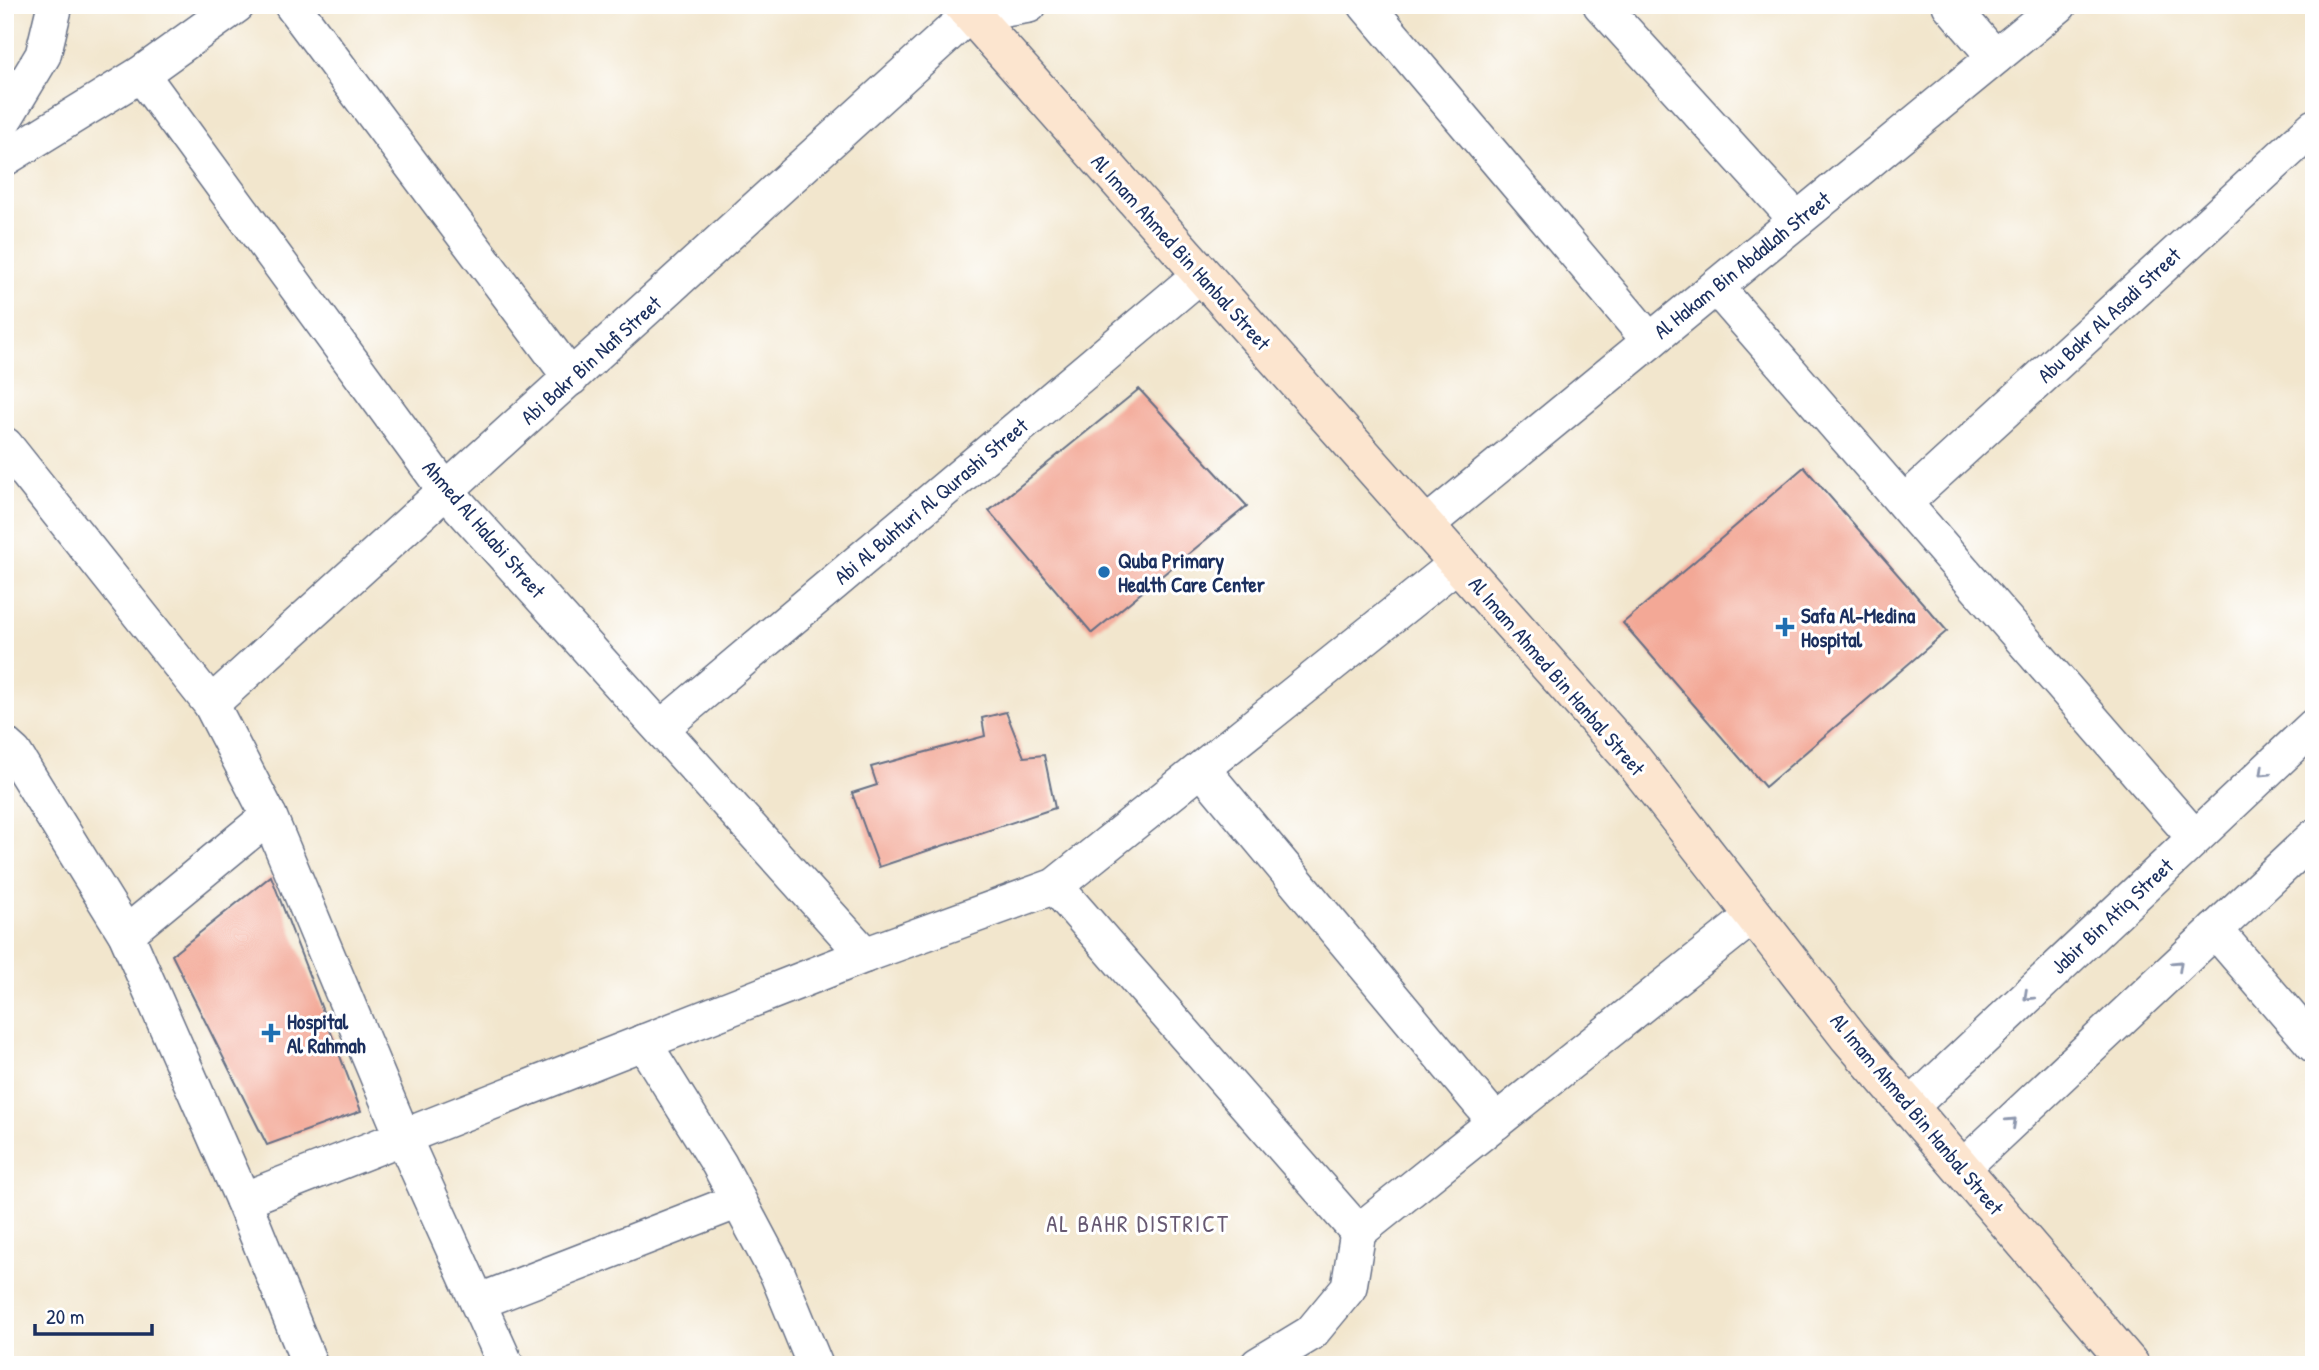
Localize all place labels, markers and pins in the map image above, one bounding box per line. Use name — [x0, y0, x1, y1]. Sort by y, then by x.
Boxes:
place label: Quba Primary Health Care Center — [1118, 546, 1266, 599]
marker: Quba Primary Health Care Center — [1096, 564, 1112, 580]
place label: Safa Al-Medina Hospital — [1801, 601, 1916, 655]
marker: Safa Al-Medina Hospital — [1775, 617, 1795, 637]
place label: Hospital Al Rahmah — [287, 1007, 366, 1060]
marker: Hospital Al Rahmah — [261, 1023, 281, 1043]

